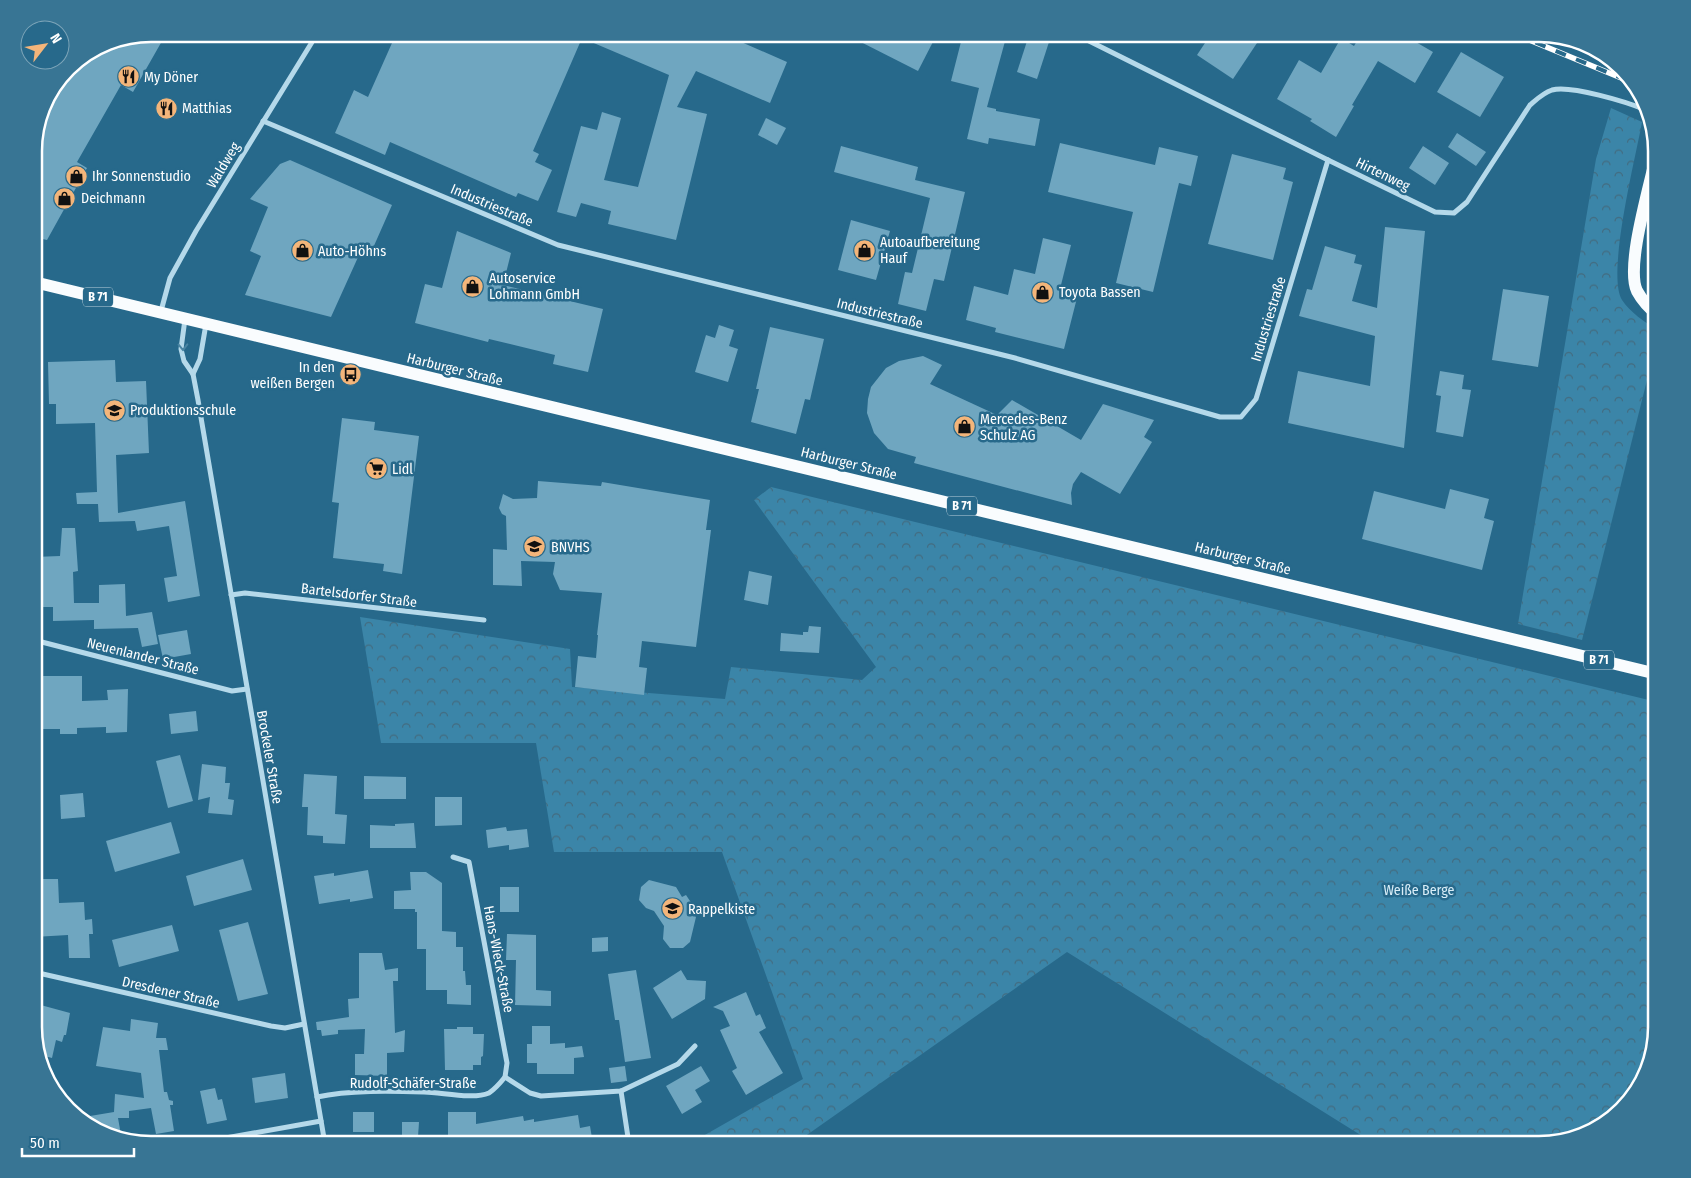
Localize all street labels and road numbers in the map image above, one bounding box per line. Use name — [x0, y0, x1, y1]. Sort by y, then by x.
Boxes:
street label: Waldweg — [203, 139, 244, 191]
street label: Hirtenweg — [1353, 154, 1413, 195]
street label: Industriestraße — [448, 180, 536, 231]
street label: Industriestraße — [1247, 274, 1289, 364]
road number: B 71 — [83, 288, 113, 306]
street label: Industriestraße — [835, 295, 925, 332]
street label: Harburger Straße — [405, 349, 505, 390]
street label: Harburger Straße — [799, 443, 899, 484]
road number: B 71 — [947, 496, 977, 516]
street label: Harburger Straße — [1193, 538, 1293, 579]
street label: Bartelsdorfer Straße — [300, 580, 418, 611]
street label: Neuenlander Straße — [85, 634, 201, 679]
road number: B 71 — [1584, 650, 1614, 670]
street label: Brockeler Straße — [253, 709, 286, 805]
street label: Hans-Wieck-Straße — [480, 904, 517, 1014]
street label: Dresdener Straße — [120, 973, 221, 1012]
street label: Rudolf-Schäfer-Straße — [350, 1075, 476, 1092]

